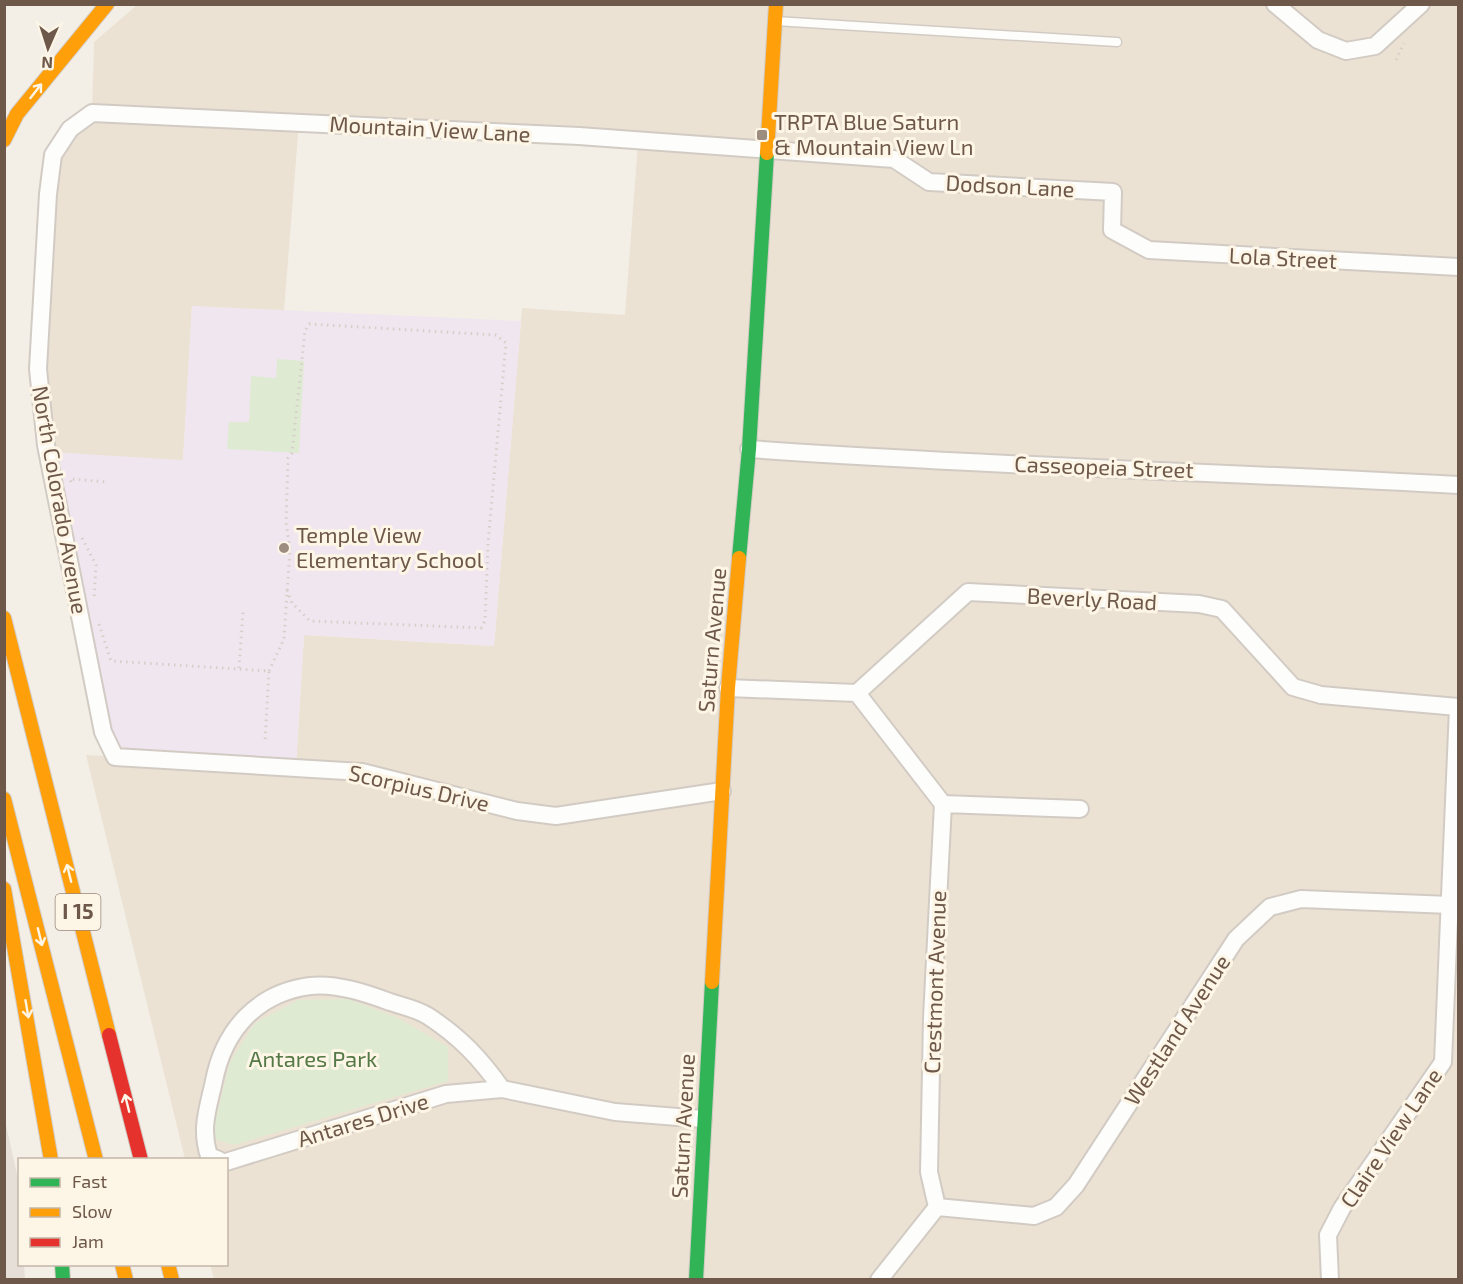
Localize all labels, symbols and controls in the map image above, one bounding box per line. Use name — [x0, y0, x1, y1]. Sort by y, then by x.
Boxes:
north arrow — [18, 18, 78, 78]
text: N — [41, 54, 53, 73]
one-way arrow — [29, 83, 42, 99]
place label: TRPTA Blue Saturn & Mountain View Ln — [774, 108, 973, 159]
street label: Mountain View Lane — [329, 110, 531, 146]
marker: TRPTA Blue Saturn & Mountain View Ln — [755, 128, 769, 142]
street label: Dodson Lane — [945, 169, 1075, 201]
street label: Lola Street — [1228, 241, 1338, 273]
street label: North Colorado Avenue — [28, 384, 94, 616]
street label: Casseopeia Street — [1014, 450, 1194, 482]
place label: Temple View Elementary School — [296, 521, 484, 572]
marker: Temple View Elementary School — [277, 541, 291, 555]
street label: Saturn Avenue — [692, 567, 730, 713]
street label: Beverly Road — [1026, 582, 1158, 614]
street label: Scorpius Drive — [346, 758, 492, 816]
one-way arrow — [62, 864, 74, 883]
street label: Crestmont Avenue — [918, 890, 950, 1074]
road number: I 15 — [56, 894, 100, 930]
one-way arrow — [34, 927, 46, 946]
street label: Westland Avenue — [1118, 949, 1234, 1109]
one-way arrow — [21, 998, 32, 1018]
park label: Antares Park — [249, 1045, 377, 1071]
street label: Saturn Avenue — [665, 1053, 699, 1199]
street label: Claire View Lane — [1334, 1063, 1446, 1212]
street label: Antares Drive — [294, 1087, 431, 1151]
one-way arrow — [121, 1094, 132, 1113]
legend — [18, 1158, 228, 1266]
text: Fast — [72, 1170, 107, 1192]
text: Slow — [72, 1200, 113, 1222]
text: Jam — [72, 1230, 104, 1252]

